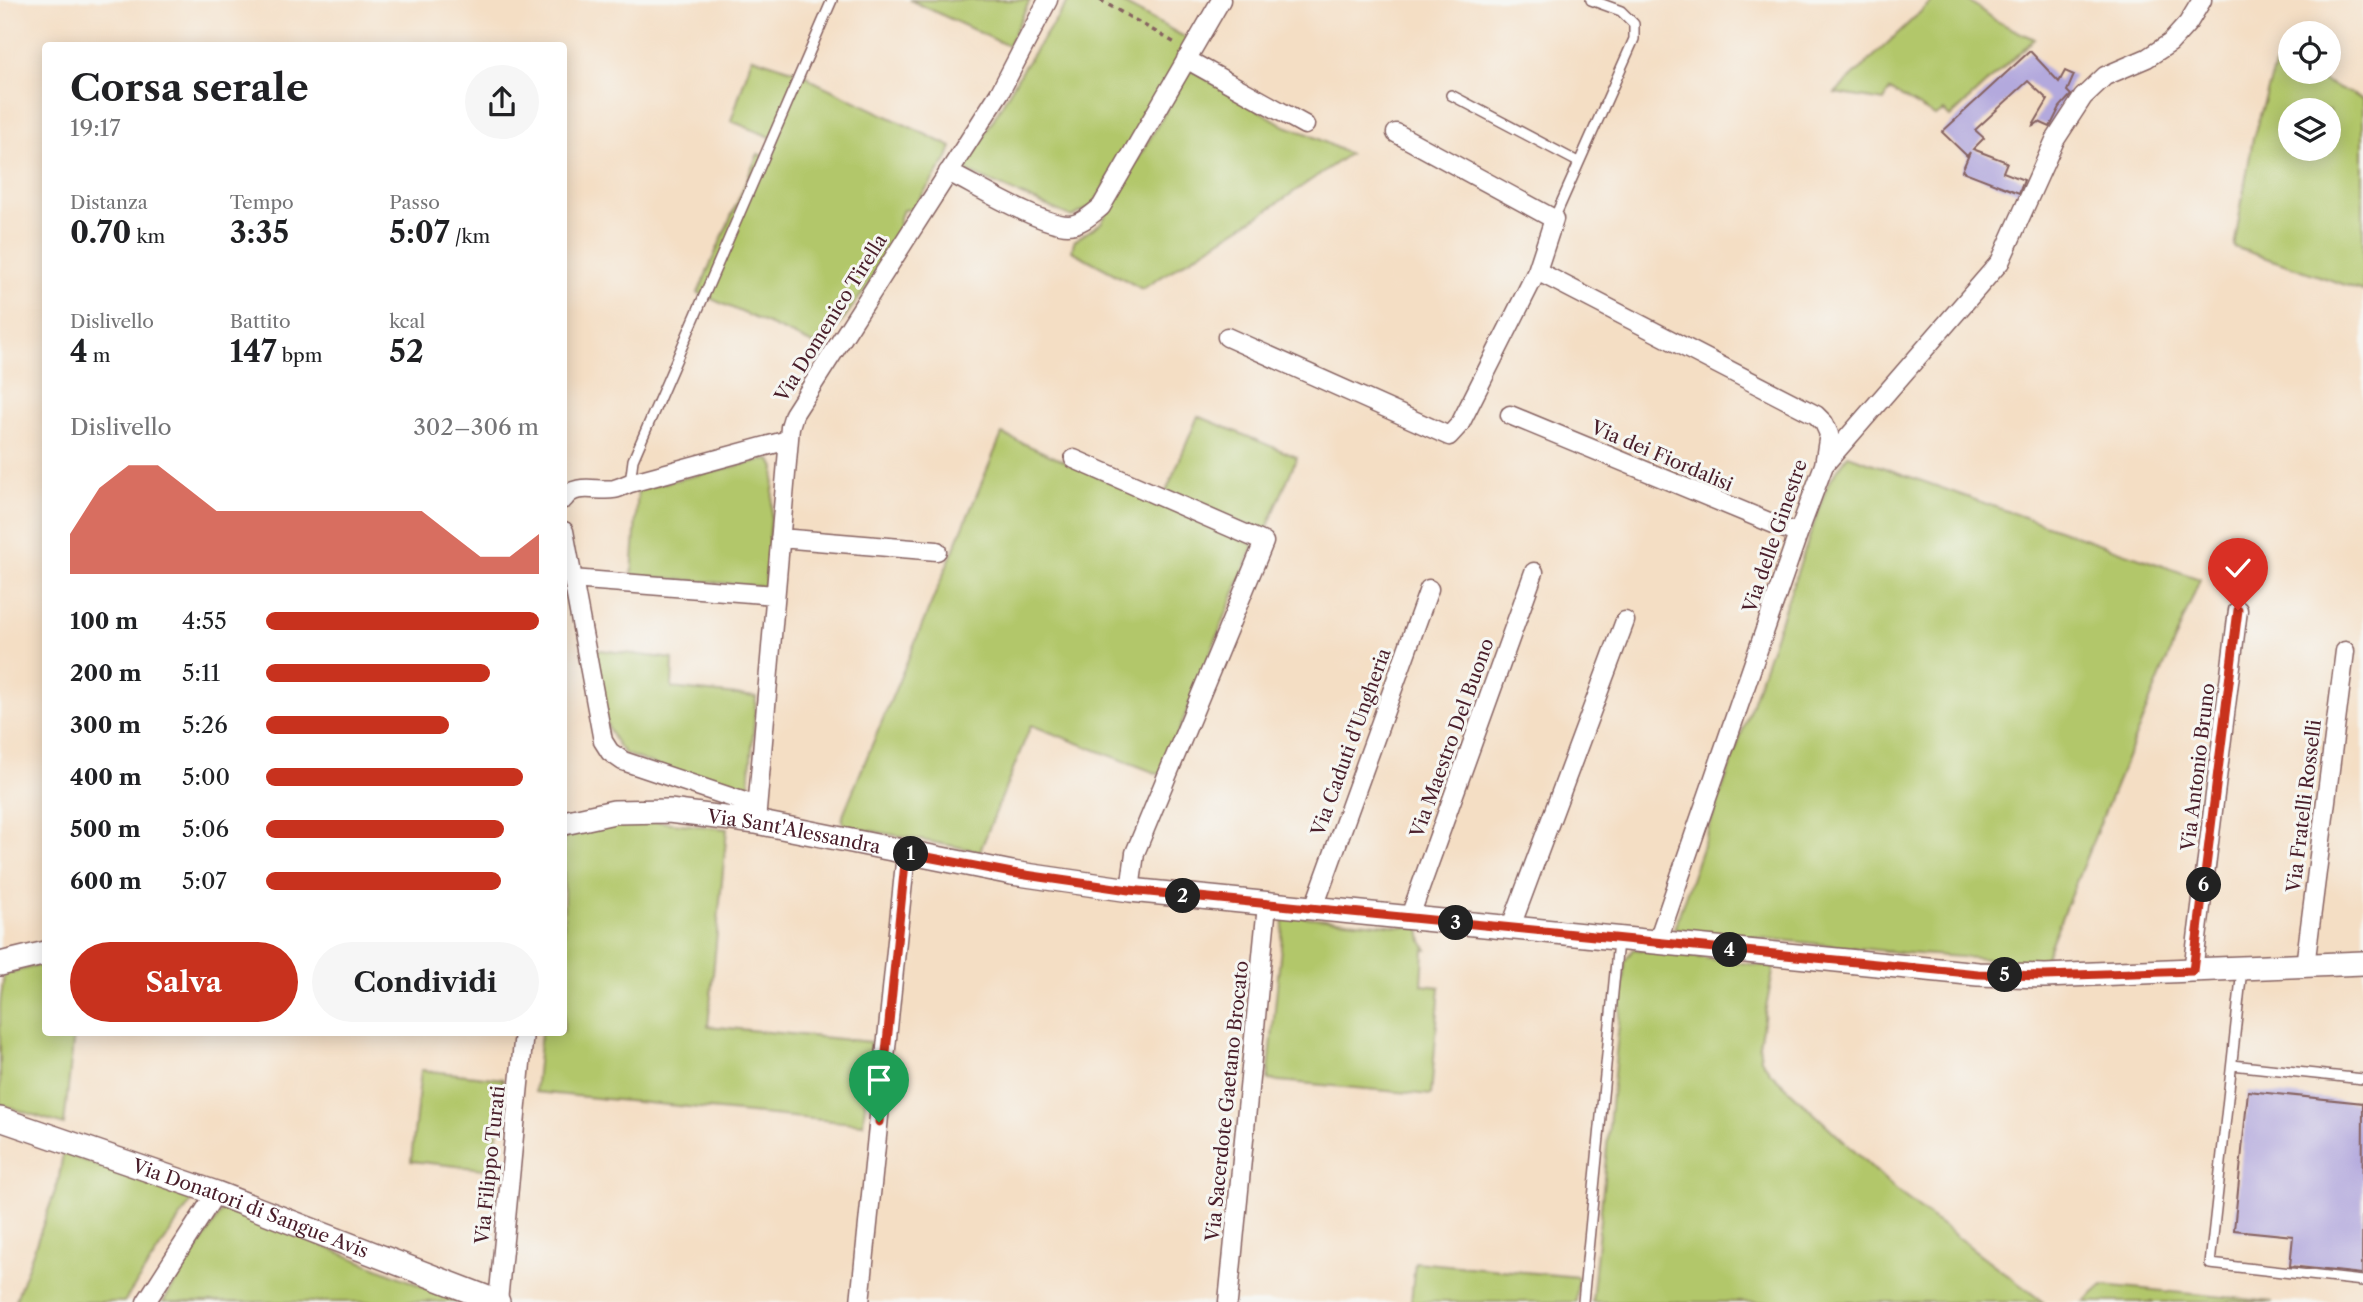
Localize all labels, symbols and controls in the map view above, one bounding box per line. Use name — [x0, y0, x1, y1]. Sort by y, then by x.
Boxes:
map controls — [2278, 21, 2341, 161]
button: locate — [2278, 21, 2341, 84]
text: Corsa serale — [70, 64, 309, 111]
button: share — [465, 65, 539, 139]
button: layers — [2278, 98, 2341, 161]
text: 19:17 — [70, 114, 121, 142]
text: Distanza — [70, 191, 148, 214]
text: Tempo — [230, 191, 294, 214]
text: Passo — [389, 191, 440, 214]
text: 0.70 — [70, 214, 131, 251]
text: 3:35 — [230, 214, 289, 251]
text: 5:07 — [389, 214, 450, 251]
text: km — [131, 225, 165, 248]
text: /km — [450, 225, 490, 248]
street label: Via Domenico Tirella — [770, 230, 892, 407]
text: Dislivello — [70, 310, 154, 333]
text: Battito — [230, 310, 291, 333]
text: kcal — [389, 310, 425, 333]
text: 4 — [70, 333, 88, 370]
text: 147 — [230, 333, 277, 370]
text: 52 — [389, 333, 424, 370]
text: m — [88, 344, 111, 367]
text: bpm — [277, 344, 323, 367]
text: Dislivello — [70, 413, 172, 441]
text: 302–306 m — [413, 413, 539, 441]
street label: Via dei Fiordalisi — [1587, 415, 1737, 496]
street label: Via delle Ginestre — [1738, 456, 1812, 617]
pin — [2208, 538, 2268, 610]
icon: check — [2219, 549, 2257, 587]
text: 100 m — [70, 607, 138, 635]
text: 4:55 — [182, 607, 227, 635]
street label: Via Maestro Del Buono — [1405, 635, 1499, 842]
street label: Via Caduti d'Ungheria — [1306, 645, 1396, 840]
text: 200 m — [70, 659, 142, 687]
text: 5:11 — [182, 659, 220, 687]
street label: Via Antonio Bruno — [2176, 682, 2220, 853]
text: 300 m — [70, 711, 141, 739]
text: 5:26 — [182, 711, 228, 739]
street label: Via Fratelli Rosselli — [2282, 718, 2326, 895]
text: 400 m — [70, 763, 142, 791]
text: 5:00 — [182, 763, 230, 791]
street label: Via Sant'Alessandra — [705, 804, 883, 858]
text: 500 m — [70, 815, 141, 843]
text: 5:06 — [182, 815, 229, 843]
pin: 1 — [894, 836, 928, 872]
text: 1 — [906, 842, 915, 865]
text: 600 m — [70, 867, 142, 895]
text: 5:07 — [182, 867, 227, 895]
pin: 6 — [2186, 868, 2222, 903]
text: 6 — [2198, 873, 2209, 896]
pin: 2 — [1166, 878, 1200, 914]
text: 2 — [1177, 884, 1188, 907]
pin: 3 — [1438, 906, 1474, 940]
text: 3 — [1450, 911, 1461, 934]
pin: 4 — [1712, 932, 1748, 968]
text: 4 — [1724, 938, 1735, 961]
button: Salva — [70, 942, 298, 1022]
button: Condividi — [312, 942, 539, 1022]
pin: 5 — [1988, 958, 2022, 992]
street label: Via Sacerdote Gaetano Brocato — [1201, 960, 1253, 1243]
text: 5 — [1999, 963, 2010, 986]
pin — [849, 1050, 909, 1122]
icon: arrive — [860, 1061, 898, 1099]
street label: Via Filippo Turati — [470, 1084, 510, 1246]
street label: Via Donatori di Sangue Avis — [129, 1153, 372, 1262]

